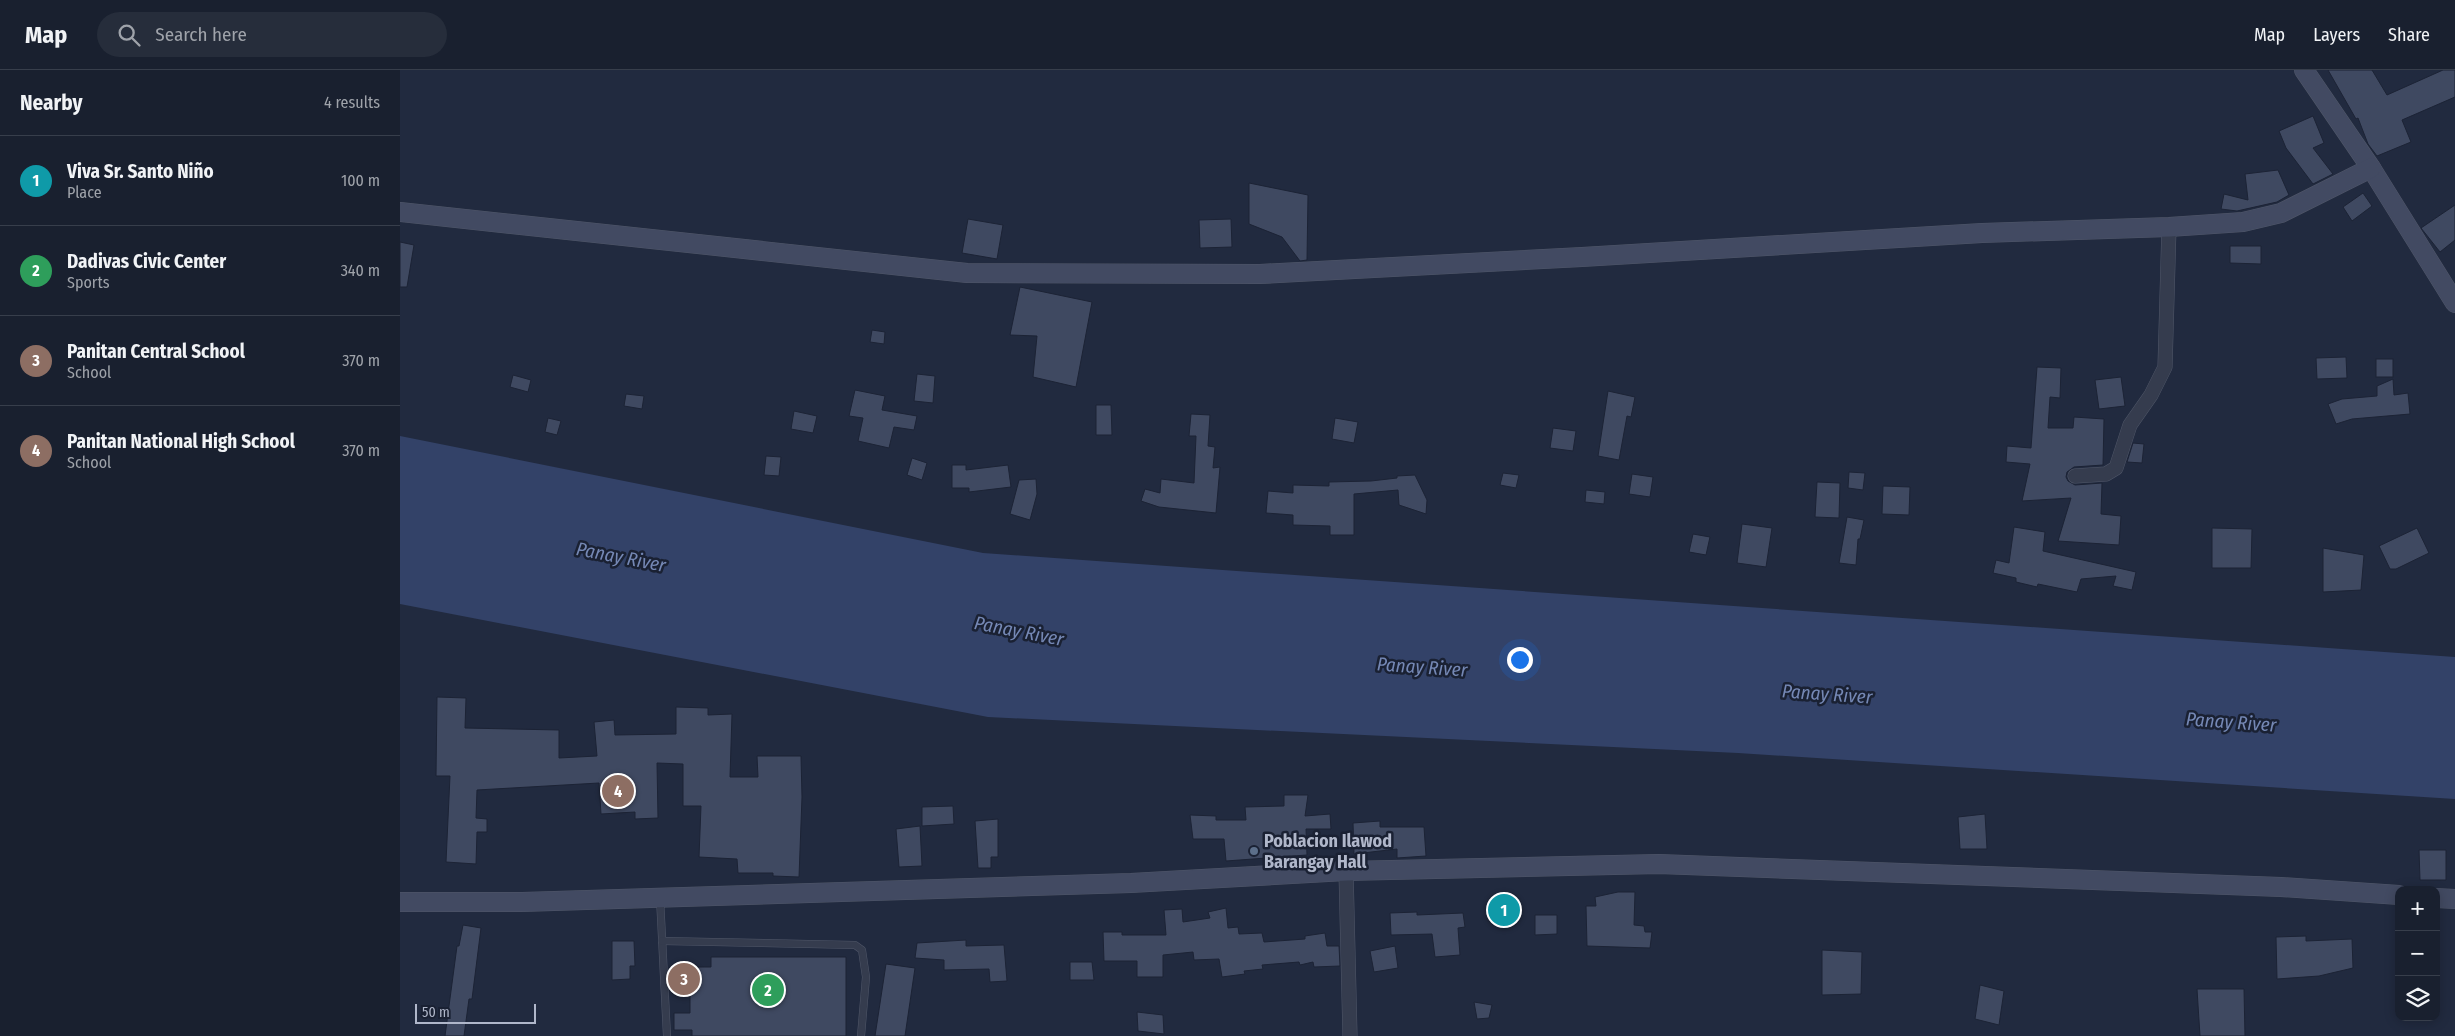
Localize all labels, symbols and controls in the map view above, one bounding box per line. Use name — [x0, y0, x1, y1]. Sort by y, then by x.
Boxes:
search box — [97, 12, 447, 57]
text: Map — [25, 21, 67, 49]
icon: search — [115, 21, 143, 49]
text: Search here — [155, 23, 247, 46]
text: Map — [2254, 24, 2285, 46]
text: Layers — [2313, 24, 2360, 46]
text: Share — [2388, 24, 2430, 46]
text: Nearby — [20, 90, 82, 116]
text: 4 results — [324, 93, 380, 112]
text: Viva Sr. Santo Niño — [67, 160, 214, 183]
text: 1 — [33, 171, 39, 190]
text: 100 m — [341, 171, 380, 190]
text: Place — [67, 183, 102, 202]
text: Dadivas Civic Center — [67, 250, 226, 273]
text: 2 — [32, 261, 40, 280]
text: 340 m — [341, 261, 380, 280]
text: Sports — [67, 273, 110, 292]
text: Panitan Central School — [67, 340, 245, 363]
text: 3 — [32, 351, 40, 370]
text: 370 m — [342, 351, 380, 370]
text: School — [67, 363, 111, 382]
text: Panitan National High School — [67, 430, 295, 453]
text: 4 — [32, 441, 40, 460]
text: 370 m — [342, 441, 380, 460]
text: School — [67, 453, 111, 472]
water label: Panay River — [574, 537, 669, 577]
water label: Panay River — [972, 611, 1067, 651]
your location — [1507, 647, 1533, 673]
water label: Panay River — [1376, 652, 1469, 682]
water label: Panay River — [1781, 679, 1874, 709]
water label: Panay River — [2185, 707, 2278, 737]
pin: 4 — [602, 772, 634, 810]
place label: Poblacion Ilawod Barangay Hall — [1264, 830, 1392, 873]
marker: Poblacion Ilawod Barangay Hall — [1248, 845, 1260, 857]
map controls — [2395, 886, 2440, 1021]
button: + — [2395, 886, 2440, 931]
pin: 1 — [1488, 891, 1520, 929]
button: − — [2395, 931, 2440, 976]
pin: 3 — [668, 960, 700, 998]
pin: 2 — [752, 971, 784, 1009]
button: layers — [2395, 976, 2440, 1021]
scale bar — [415, 1001, 536, 1024]
text: 50 m — [422, 1004, 450, 1021]

